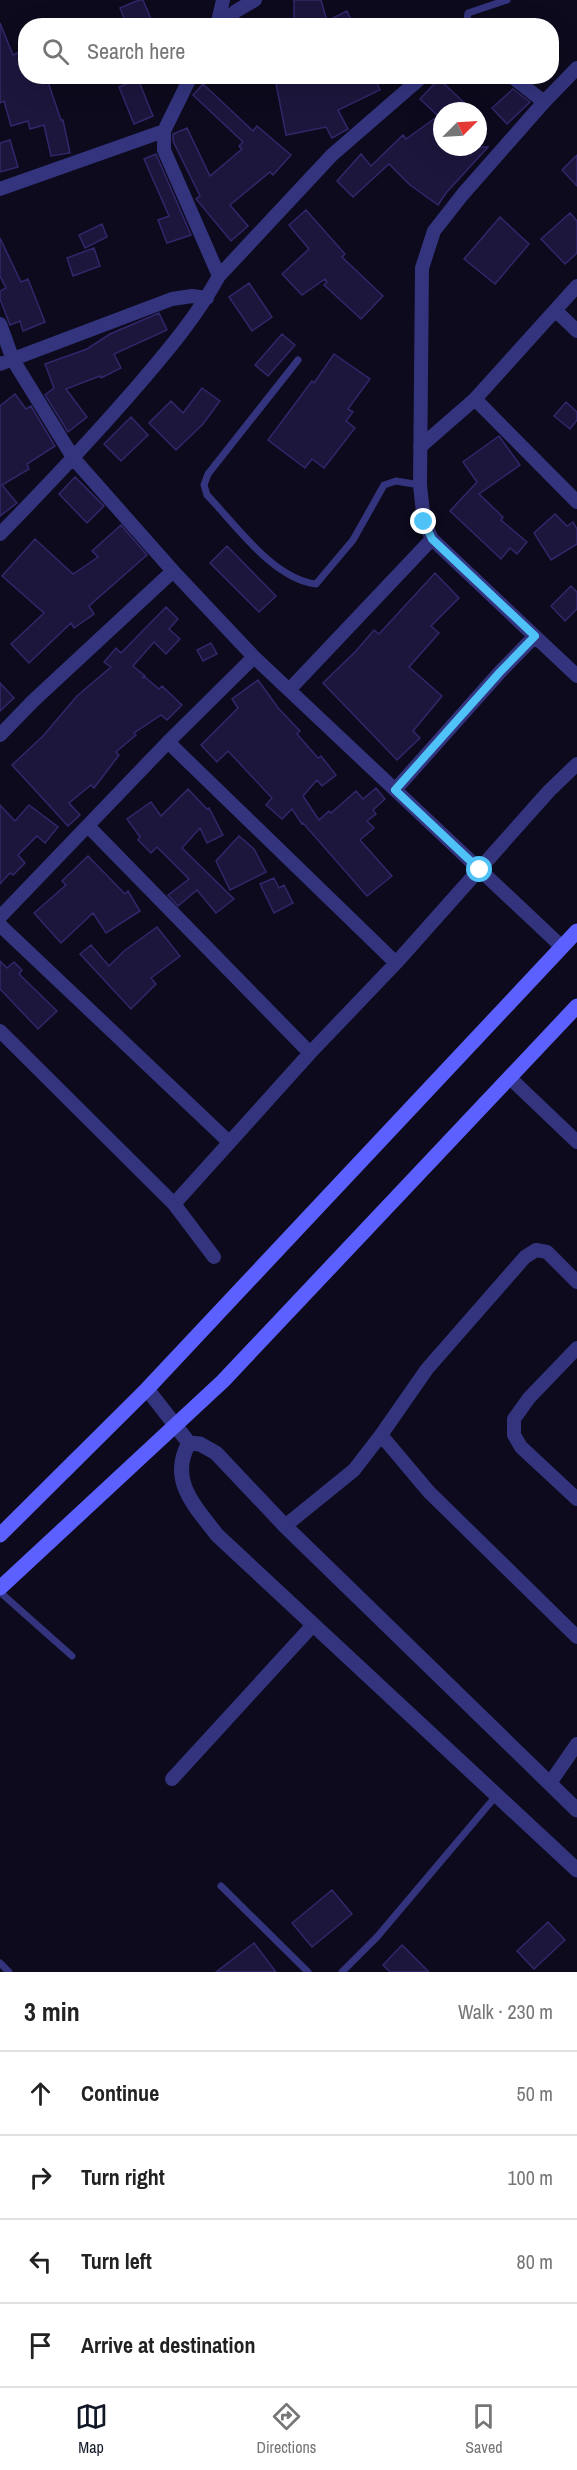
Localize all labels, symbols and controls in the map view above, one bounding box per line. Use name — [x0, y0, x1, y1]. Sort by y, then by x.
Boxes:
search box — [18, 18, 559, 84]
icon: search — [39, 35, 72, 68]
text: Search here — [87, 36, 185, 66]
north arrow — [433, 102, 487, 156]
route end — [410, 508, 436, 534]
route start — [466, 856, 492, 882]
text: 3 min — [24, 1994, 80, 2029]
text: Walk · 230 m — [458, 1998, 553, 2025]
icon: ahead — [24, 2077, 57, 2110]
text: Continue — [81, 2078, 159, 2108]
text: 50 m — [517, 2080, 553, 2107]
icon: right — [24, 2161, 57, 2194]
text: Turn right — [81, 2162, 165, 2192]
text: 100 m — [507, 2164, 553, 2191]
icon: left — [24, 2245, 57, 2278]
text: Turn left — [81, 2246, 152, 2276]
text: 80 m — [517, 2248, 553, 2275]
icon: arrive — [24, 2329, 57, 2362]
text: Arrive at destination — [81, 2330, 255, 2360]
tab: Map — [75, 2400, 108, 2458]
tab: Directions — [257, 2400, 316, 2458]
tab: Saved — [465, 2400, 503, 2458]

